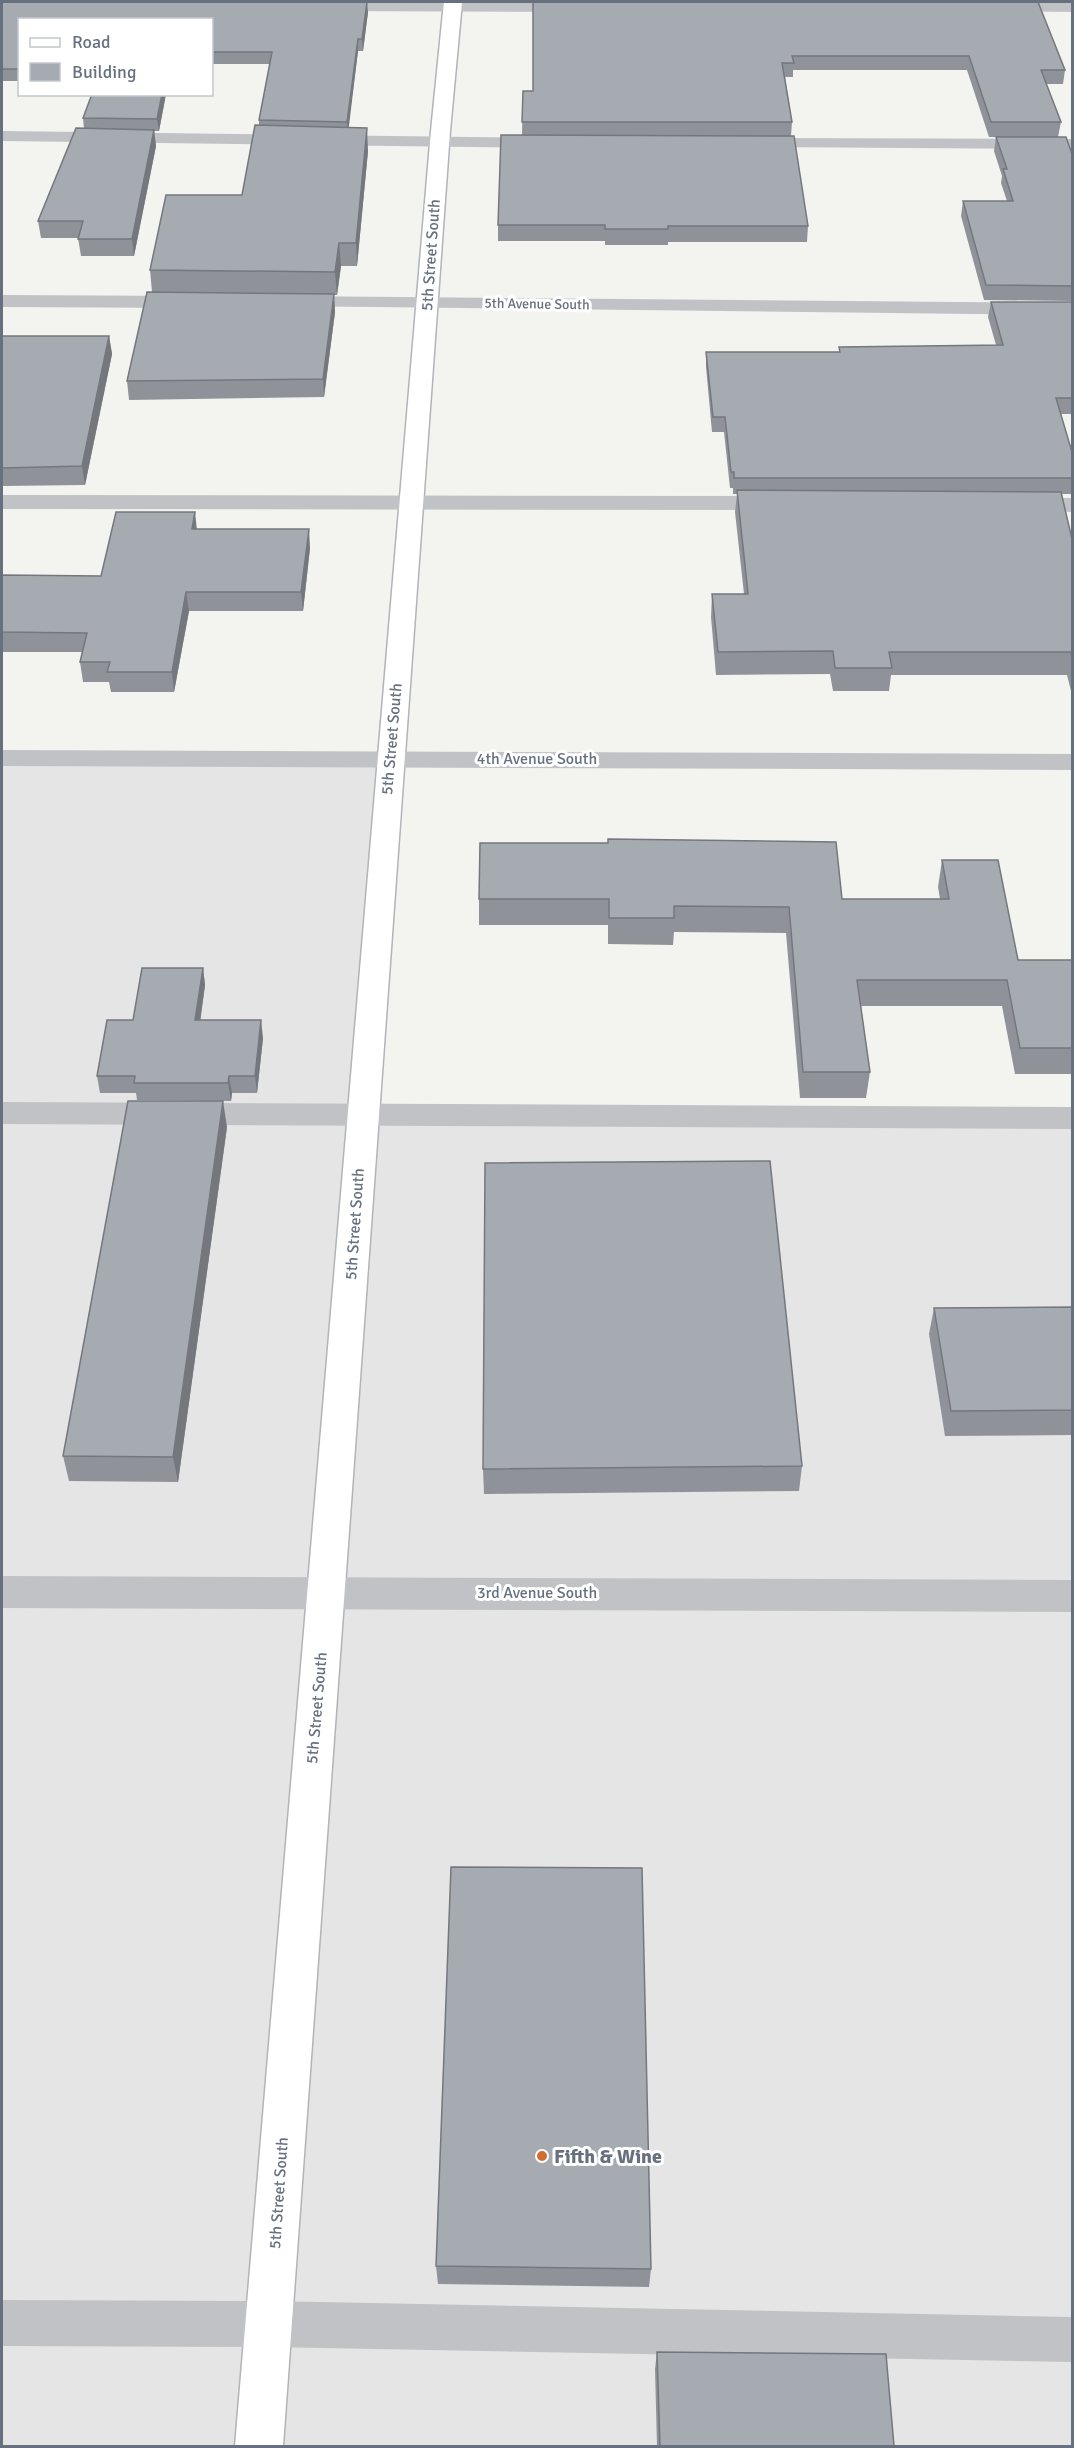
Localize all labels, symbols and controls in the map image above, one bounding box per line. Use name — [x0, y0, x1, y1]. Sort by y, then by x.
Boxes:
legend — [18, 18, 213, 96]
text: Road — [72, 31, 111, 53]
text: Building — [72, 61, 136, 83]
street label: 5th Street South — [417, 198, 445, 312]
street label: 5th Avenue South — [484, 295, 590, 313]
street label: 5th Street South — [377, 682, 407, 796]
street label: 4th Avenue South — [477, 749, 597, 769]
street label: 5th Street South — [341, 1167, 369, 1281]
street label: 3rd Avenue South — [477, 1583, 597, 1603]
street label: 5th Street South — [302, 1651, 332, 1765]
street label: 5th Street South — [265, 2136, 293, 2250]
place label: Fifth & Wine — [554, 2144, 662, 2169]
marker: Fifth & Wine — [535, 2149, 549, 2163]

